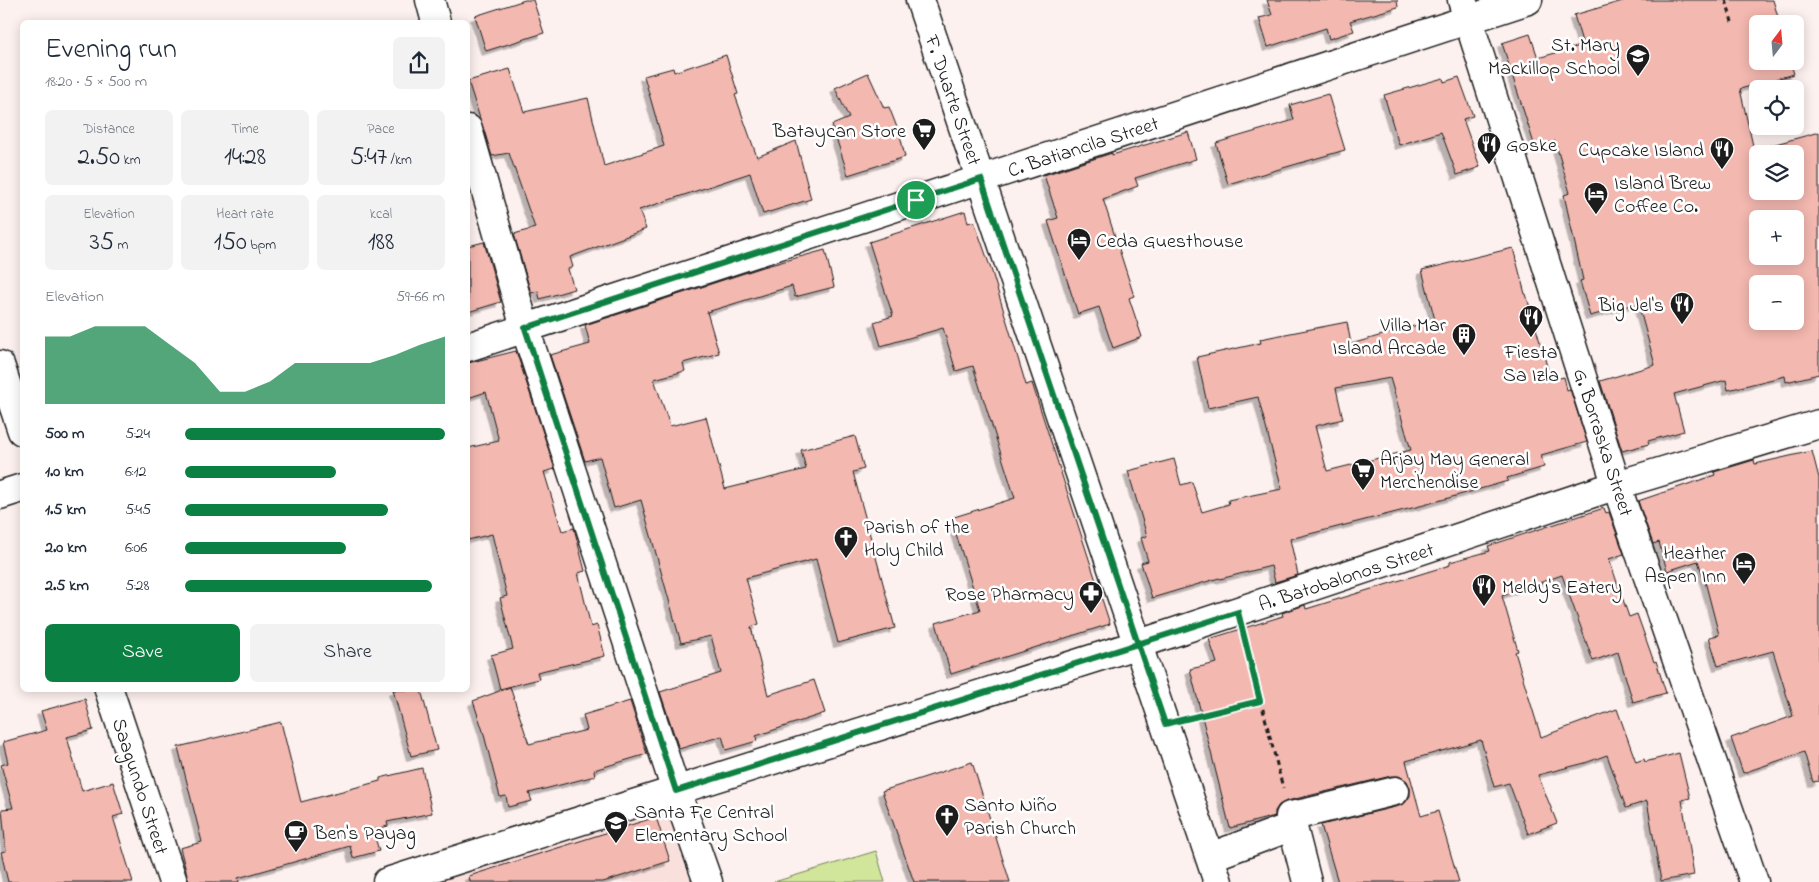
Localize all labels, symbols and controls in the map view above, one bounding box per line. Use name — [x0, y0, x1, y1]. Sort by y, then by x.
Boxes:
north arrow — [1749, 15, 1804, 70]
map controls — [1749, 15, 1804, 330]
text: Evening run — [45, 30, 177, 71]
street label: F. Duarte Street — [915, 31, 988, 170]
place label: St. Mary Mackillop School — [1488, 32, 1620, 84]
button: share — [393, 37, 445, 89]
school or university icon: St. Mary Mackillop School — [1625, 43, 1651, 77]
text: 18:20 · 5 × 500 m — [45, 70, 147, 94]
button: locate — [1749, 80, 1804, 135]
street label: C. Batiancila Street — [1004, 110, 1163, 186]
supermarket icon: Bataycan Store — [911, 117, 937, 151]
place label: Bataycan Store — [772, 118, 906, 147]
text: Distance — [83, 119, 135, 140]
text: Time — [231, 119, 259, 140]
text: Pace — [367, 119, 395, 140]
restaurant icon: Goske — [1476, 131, 1502, 165]
place label: Goske — [1506, 132, 1557, 161]
restaurant icon: Cupcake Island — [1709, 136, 1735, 170]
place label: Cupcake Island — [1578, 137, 1704, 166]
text: 2.50 — [77, 140, 120, 176]
text: 14:28 — [224, 140, 266, 176]
text: 5:47 — [350, 140, 387, 176]
button: layers — [1749, 145, 1804, 200]
text: km — [120, 150, 141, 171]
text: /km — [387, 150, 412, 171]
place label: Island Brew Coffee Co. — [1614, 170, 1711, 222]
pin — [895, 179, 937, 221]
hotel icon: Island Brew Coffee Co. — [1583, 181, 1609, 215]
icon: arrive — [902, 186, 930, 214]
text: Elevation — [83, 204, 135, 225]
text: Heart rate — [216, 204, 274, 225]
text: kcal — [370, 204, 392, 225]
button: + — [1749, 210, 1804, 265]
text: 35 — [89, 225, 114, 261]
text: 150 — [214, 225, 247, 261]
text: 188 — [368, 225, 394, 261]
hotel icon: Ceda Guesthouse — [1066, 227, 1092, 261]
place label: Ceda Guesthouse — [1096, 228, 1243, 257]
text: m — [114, 235, 129, 256]
text: bpm — [247, 235, 276, 256]
button: − — [1749, 275, 1804, 330]
text: Elevation — [45, 285, 104, 309]
text: 59–66 m — [396, 285, 445, 309]
restaurant icon: Big Jel's — [1669, 291, 1695, 325]
place label: Big Jel's — [1598, 292, 1664, 322]
restaurant icon: Fiesta Sa Izla — [1518, 304, 1544, 338]
place label: Villa Mar Island Arcade — [1332, 312, 1447, 364]
building icon: Villa Mar Island Arcade — [1451, 322, 1477, 356]
place label: Fiesta Sa Izla — [1503, 339, 1559, 391]
street label: G. Borraska Street — [1564, 365, 1639, 521]
text: 500 m — [45, 422, 84, 446]
text: 5:24 — [125, 422, 150, 446]
place label: Arjay May General Merchendise — [1380, 446, 1529, 498]
supermarket icon: Arjay May General Merchendise — [1350, 457, 1376, 491]
text: 1.0 km — [45, 460, 84, 484]
text: 6:12 — [125, 460, 146, 484]
text: 1.5 km — [45, 498, 86, 522]
text: 5:45 — [125, 498, 151, 522]
place label: Parish of the Holy Child — [864, 514, 970, 566]
church icon: Parish of the Holy Child — [833, 525, 859, 559]
text: 2.0 km — [45, 536, 87, 560]
text: 6:06 — [125, 536, 147, 560]
street label: A. Batobalonos Street — [1255, 536, 1439, 620]
place label: Heather Aspen Inn — [1644, 540, 1727, 592]
hotel icon: Heather Aspen Inn — [1731, 551, 1757, 585]
restaurant icon: Meldy's Eatery — [1471, 573, 1497, 607]
text: 2.5 km — [45, 574, 89, 598]
text: 5:28 — [125, 574, 149, 598]
place label: Meldy's Eatery — [1502, 574, 1622, 603]
pharmacy icon: Rose Pharmacy — [1078, 580, 1104, 614]
place label: Rose Pharmacy — [945, 581, 1074, 610]
button: Save — [45, 624, 240, 682]
button: Share — [250, 624, 445, 682]
street label: Saagundo Street — [102, 715, 174, 859]
place label: Santo Niño Parish Church — [964, 792, 1076, 844]
place label: Santa Fe Central Elementary School — [634, 799, 787, 851]
church icon: Santo Niño Parish Church — [934, 803, 960, 837]
school or university icon: Santa Fe Central Elementary School — [603, 810, 629, 844]
cafe icon: Ben's Payag — [283, 819, 309, 853]
place label: Ben's Payag — [313, 820, 416, 850]

